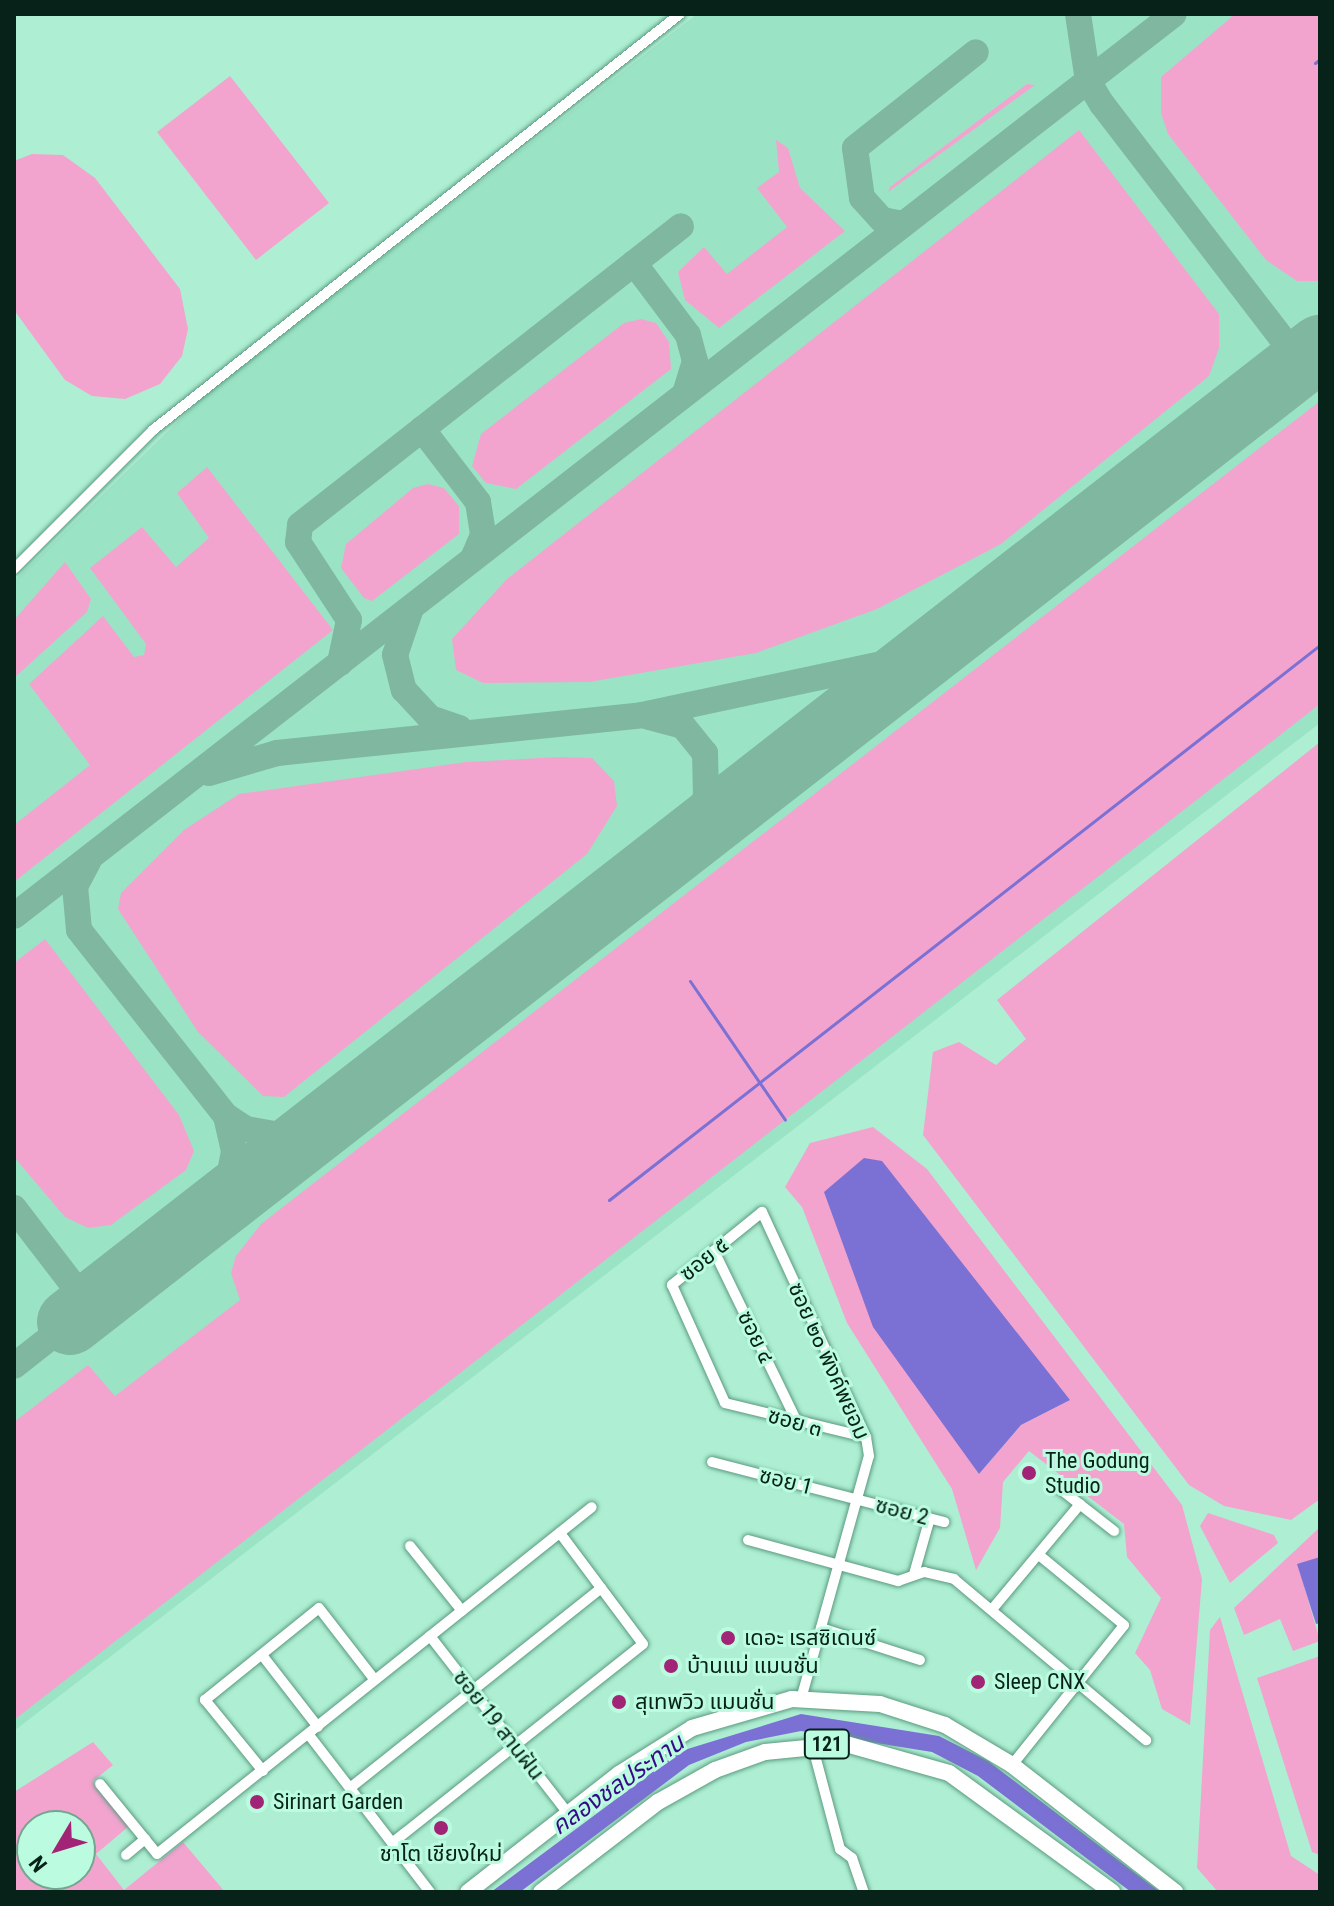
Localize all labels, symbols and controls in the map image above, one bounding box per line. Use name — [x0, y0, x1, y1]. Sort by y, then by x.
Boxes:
street label: ซอย ๕ — [674, 1231, 734, 1287]
street label: ซอย ๒๐ พิงค์พยอม — [783, 1278, 875, 1444]
street label: ซอย ๔ — [732, 1307, 780, 1367]
street label: ซอย ๓ — [765, 1402, 825, 1442]
place label: The Godung Studio — [1045, 1447, 1150, 1498]
street label: ซอย 1 — [757, 1462, 815, 1500]
marker: The Godung Studio — [1020, 1464, 1038, 1482]
street label: ซอย 2 — [873, 1491, 931, 1531]
place label: เดอะ เรสซิเดนซ์ — [744, 1625, 876, 1651]
marker: เดอะ เรสซิเดนซ์ — [719, 1629, 737, 1647]
place label: บ้านแม่ แมนชั่น — [687, 1653, 819, 1679]
marker: บ้านแม่ แมนชั่น — [662, 1657, 680, 1675]
street label: ซอย 19 สานฝัน — [448, 1665, 550, 1785]
place label: Sleep CNX — [994, 1669, 1085, 1695]
marker: Sleep CNX — [969, 1673, 987, 1691]
place label: สุเทพวิว แมนชั่น — [635, 1689, 775, 1715]
marker: สุเทพวิว แมนชั่น — [610, 1693, 628, 1711]
road number: 121 — [803, 1728, 851, 1760]
water label: คลองชลประทาน — [546, 1729, 690, 1841]
place label: Sirinart Garden — [273, 1789, 403, 1815]
marker: Sirinart Garden — [248, 1793, 266, 1811]
north arrow — [16, 1810, 96, 1890]
marker: ชาโต เชียงใหม่ — [432, 1819, 450, 1837]
place label: ชาโต เชียงใหม่ — [380, 1841, 502, 1867]
text: N — [24, 1851, 52, 1877]

